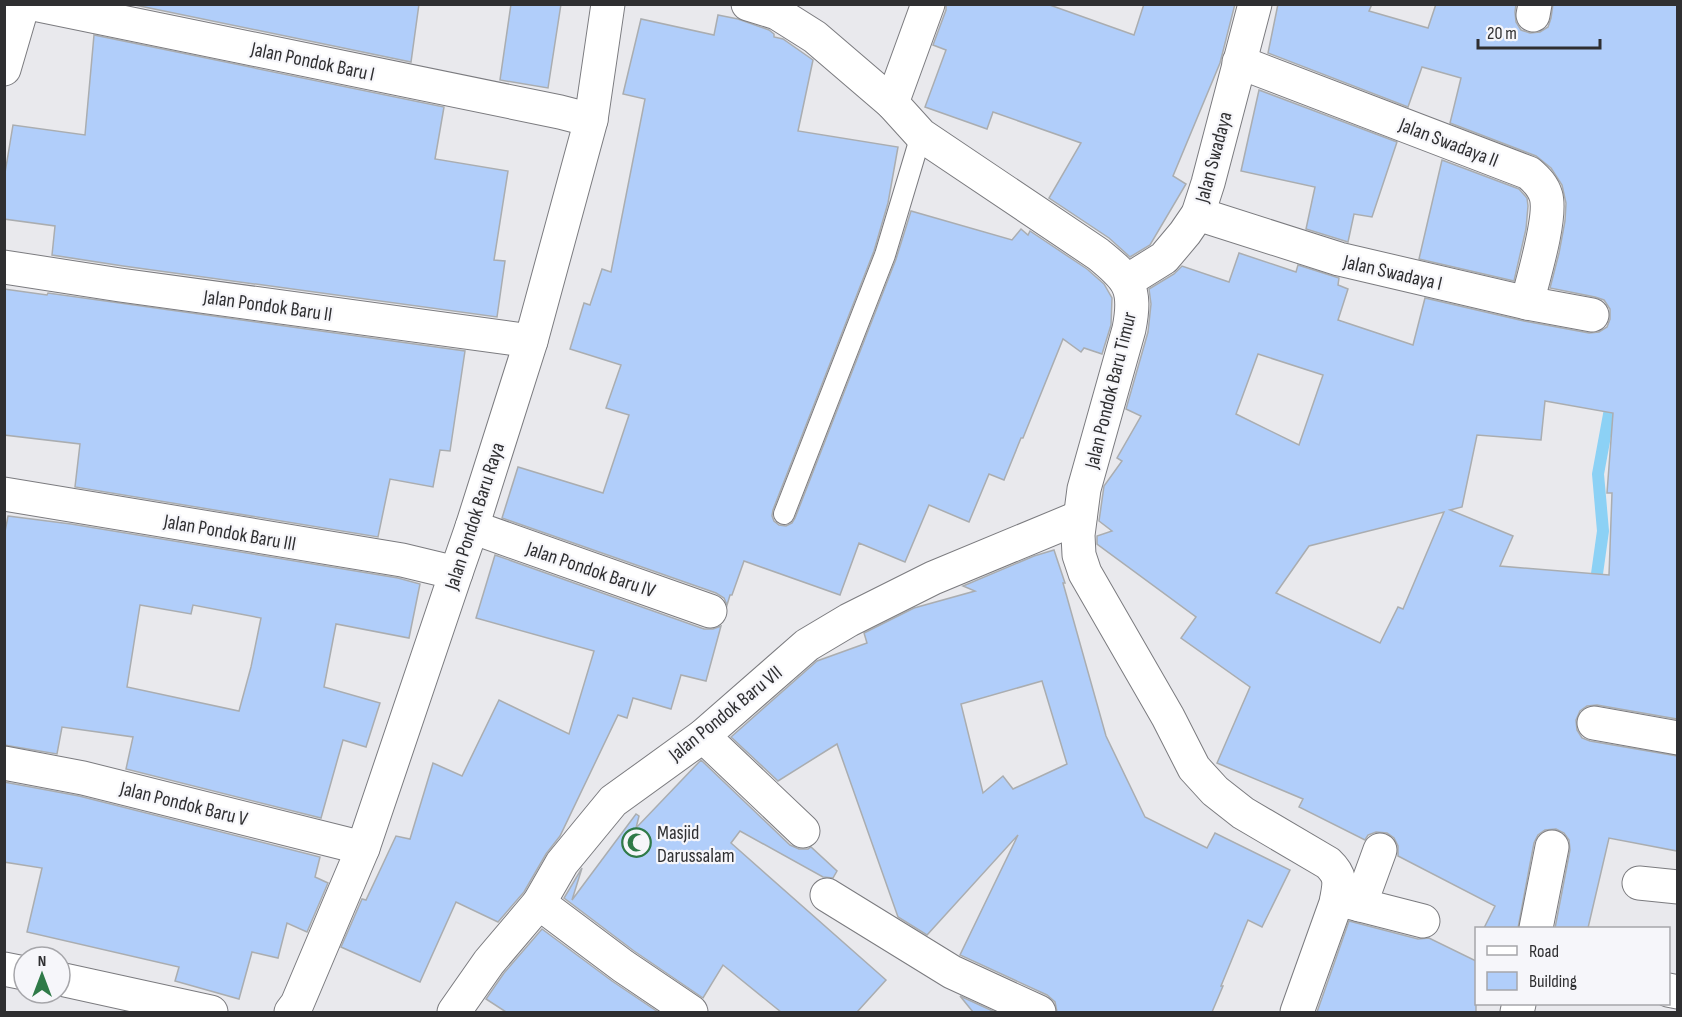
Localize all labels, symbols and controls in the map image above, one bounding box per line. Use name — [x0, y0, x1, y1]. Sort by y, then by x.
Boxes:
scale bar — [1478, 12, 1600, 50]
text: 20 m — [1487, 23, 1517, 44]
street label: Jalan Pondok Baru I — [248, 37, 377, 87]
street label: Jalan Swadaya — [1190, 109, 1238, 206]
street label: Jalan Swadaya II — [1395, 113, 1502, 173]
street label: Jalan Swadaya I — [1340, 250, 1444, 296]
street label: Jalan Pondok Baru II — [201, 285, 334, 327]
street label: Jalan Pondok Baru Timur — [1080, 309, 1142, 472]
street label: Jalan Pondok Baru Raya — [440, 440, 510, 594]
street label: Jalan Pondok Baru III — [161, 509, 298, 556]
street label: Jalan Pondok Baru IV — [522, 536, 658, 603]
street label: Jalan Pondok Baru VII — [663, 661, 787, 767]
street label: Jalan Pondok Baru V — [116, 776, 250, 831]
place label: Masjid Darussalam — [657, 821, 735, 868]
mosque icon: Masjid Darussalam — [620, 827, 652, 859]
legend — [1475, 927, 1670, 1005]
text: Road — [1529, 941, 1559, 962]
north arrow — [12, 945, 72, 1005]
text: N — [38, 952, 46, 971]
text: Building — [1529, 971, 1577, 992]

